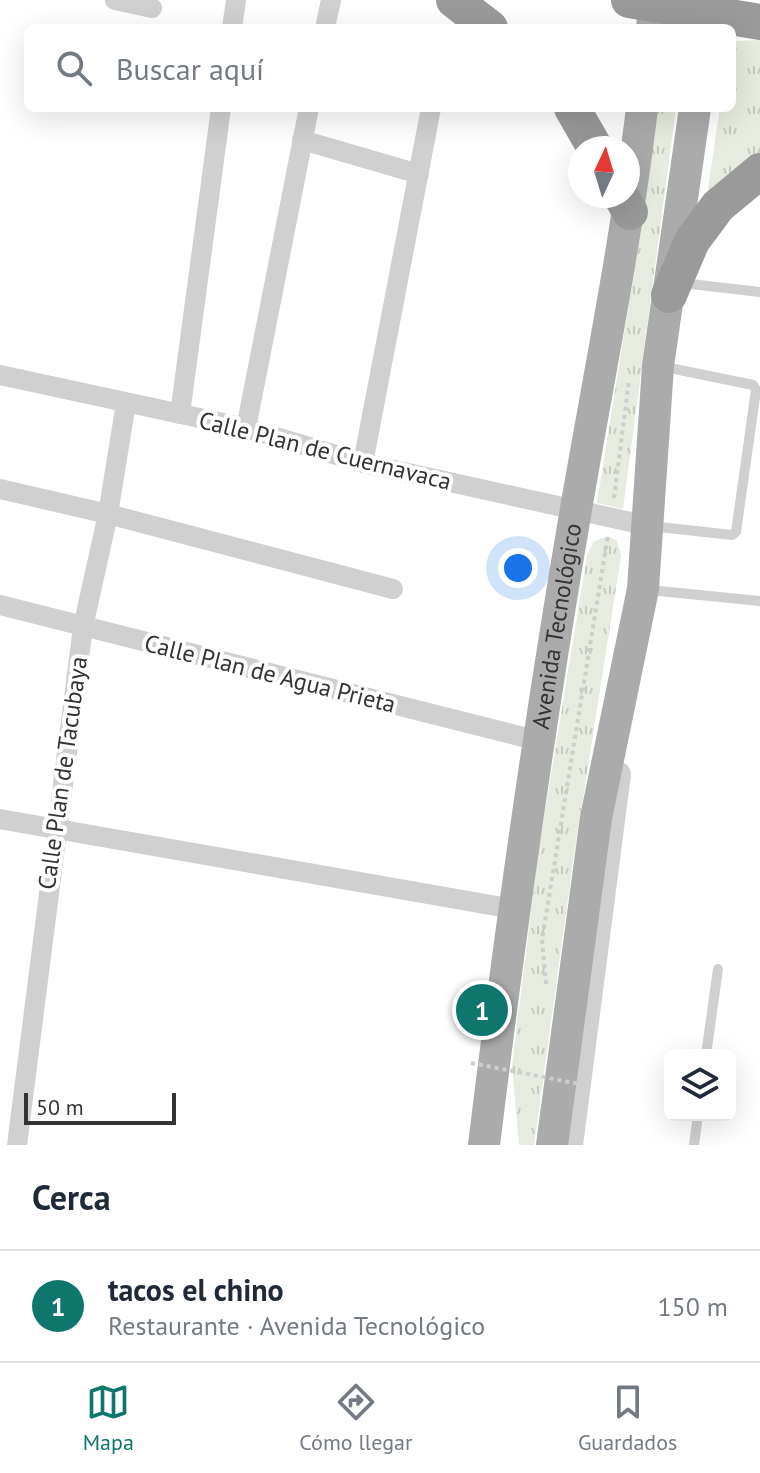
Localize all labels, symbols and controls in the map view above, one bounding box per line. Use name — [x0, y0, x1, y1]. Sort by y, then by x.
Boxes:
search box — [24, 24, 736, 112]
icon: search — [52, 46, 96, 90]
text: Buscar aquí — [116, 49, 264, 88]
north arrow — [568, 136, 640, 208]
street label: Calle Plan de Cuernavaca — [196, 404, 455, 497]
street label: Avenida Tecnológico — [525, 521, 588, 731]
your location — [498, 548, 538, 588]
street label: Calle Plan de Agua Prieta — [141, 627, 399, 720]
street label: Calle Plan de Tacubaya — [31, 654, 94, 891]
pin: 1 — [456, 980, 508, 1040]
map controls — [664, 1049, 736, 1121]
button: layers — [664, 1049, 736, 1121]
scale bar — [24, 1089, 176, 1125]
text: 50 m — [36, 1093, 84, 1121]
text: Cerca — [32, 1175, 111, 1219]
text: tacos el chino — [108, 1270, 284, 1309]
text: 1 — [51, 1290, 65, 1323]
text: 150 m — [657, 1290, 728, 1323]
text: Restaurante · Avenida Tecnológico — [108, 1309, 485, 1342]
tab: Mapa — [83, 1380, 134, 1456]
tab: Cómo llegar — [299, 1380, 412, 1456]
tab: Guardados — [578, 1380, 677, 1456]

